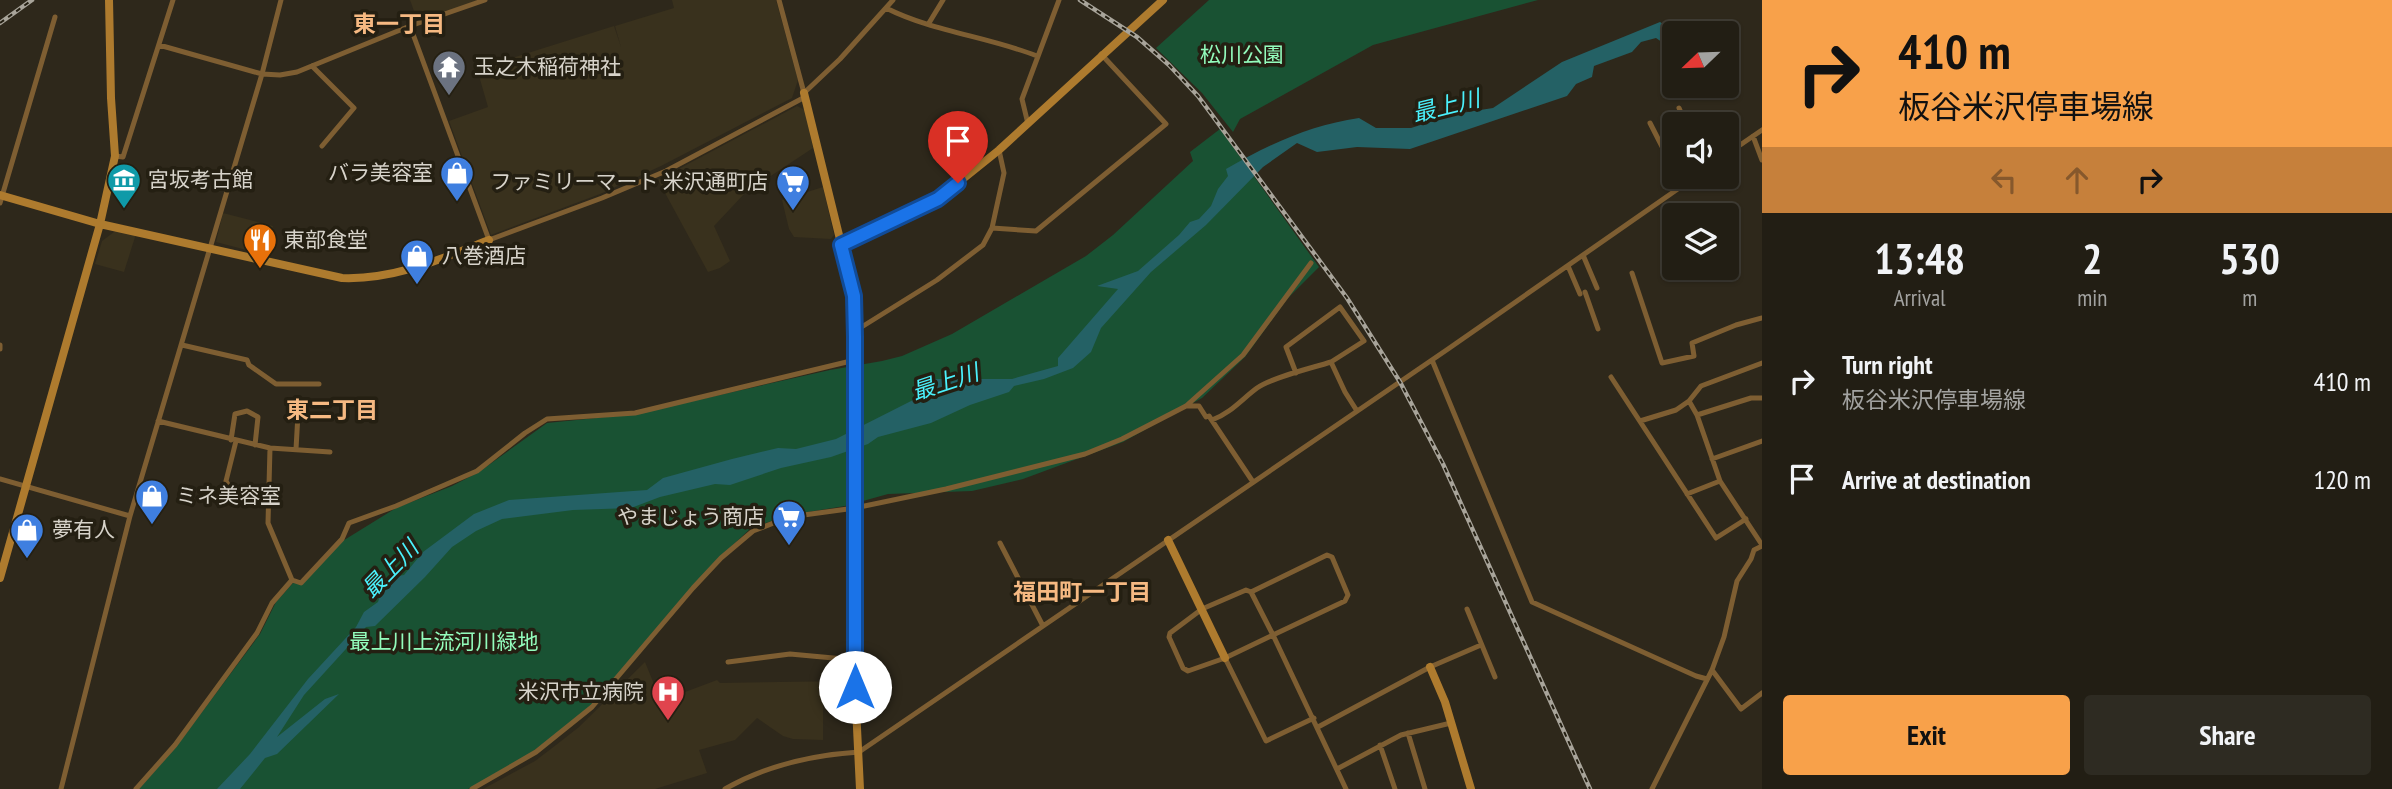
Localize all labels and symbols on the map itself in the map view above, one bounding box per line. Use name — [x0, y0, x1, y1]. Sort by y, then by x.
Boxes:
district label: 東一丁目 — [353, 9, 445, 38]
north arrow — [1662, 21, 1740, 98]
park label: 松川公園 — [1200, 41, 1284, 68]
temple icon: 玉之木稲荷神社 — [430, 48, 468, 97]
place label: 玉之木稲荷神社 — [474, 53, 621, 80]
water label: 最上川 — [1409, 82, 1486, 128]
pin — [928, 111, 988, 183]
shop icon: バラ美容室 — [438, 154, 476, 203]
place label: バラ美容室 — [328, 159, 433, 186]
museum icon: 宮坂考古館 — [105, 161, 143, 210]
supermarket icon: ファミリーマート 米沢通町店 — [774, 163, 812, 212]
place label: 宮坂考古館 — [148, 166, 253, 193]
place label: ファミリーマート 米沢通町店 — [491, 168, 768, 195]
restaurant icon: 東部食堂 — [241, 221, 279, 270]
place label: 東部食堂 — [284, 226, 368, 253]
shop icon: 八巻酒店 — [398, 237, 436, 286]
place label: 八巻酒店 — [442, 242, 526, 269]
water label: 最上川 — [908, 356, 985, 406]
district label: 東二丁目 — [286, 395, 378, 424]
shop icon: ミネ美容室 — [133, 477, 171, 526]
place label: ミネ美容室 — [176, 482, 281, 509]
supermarket icon: やまじょう商店 — [770, 498, 808, 547]
place label: やまじょう商店 — [617, 503, 764, 530]
shop icon: 夢有人 — [8, 511, 46, 560]
place label: 夢有人 — [52, 516, 115, 543]
water label: 最上川 — [355, 532, 426, 604]
district label: 福田町一丁目 — [1013, 577, 1151, 606]
park label: 最上川上流河川緑地 — [350, 628, 539, 655]
position arrow — [818, 650, 892, 724]
hospital icon: 米沢市立病院 — [649, 673, 687, 722]
place label: 米沢市立病院 — [518, 678, 644, 705]

